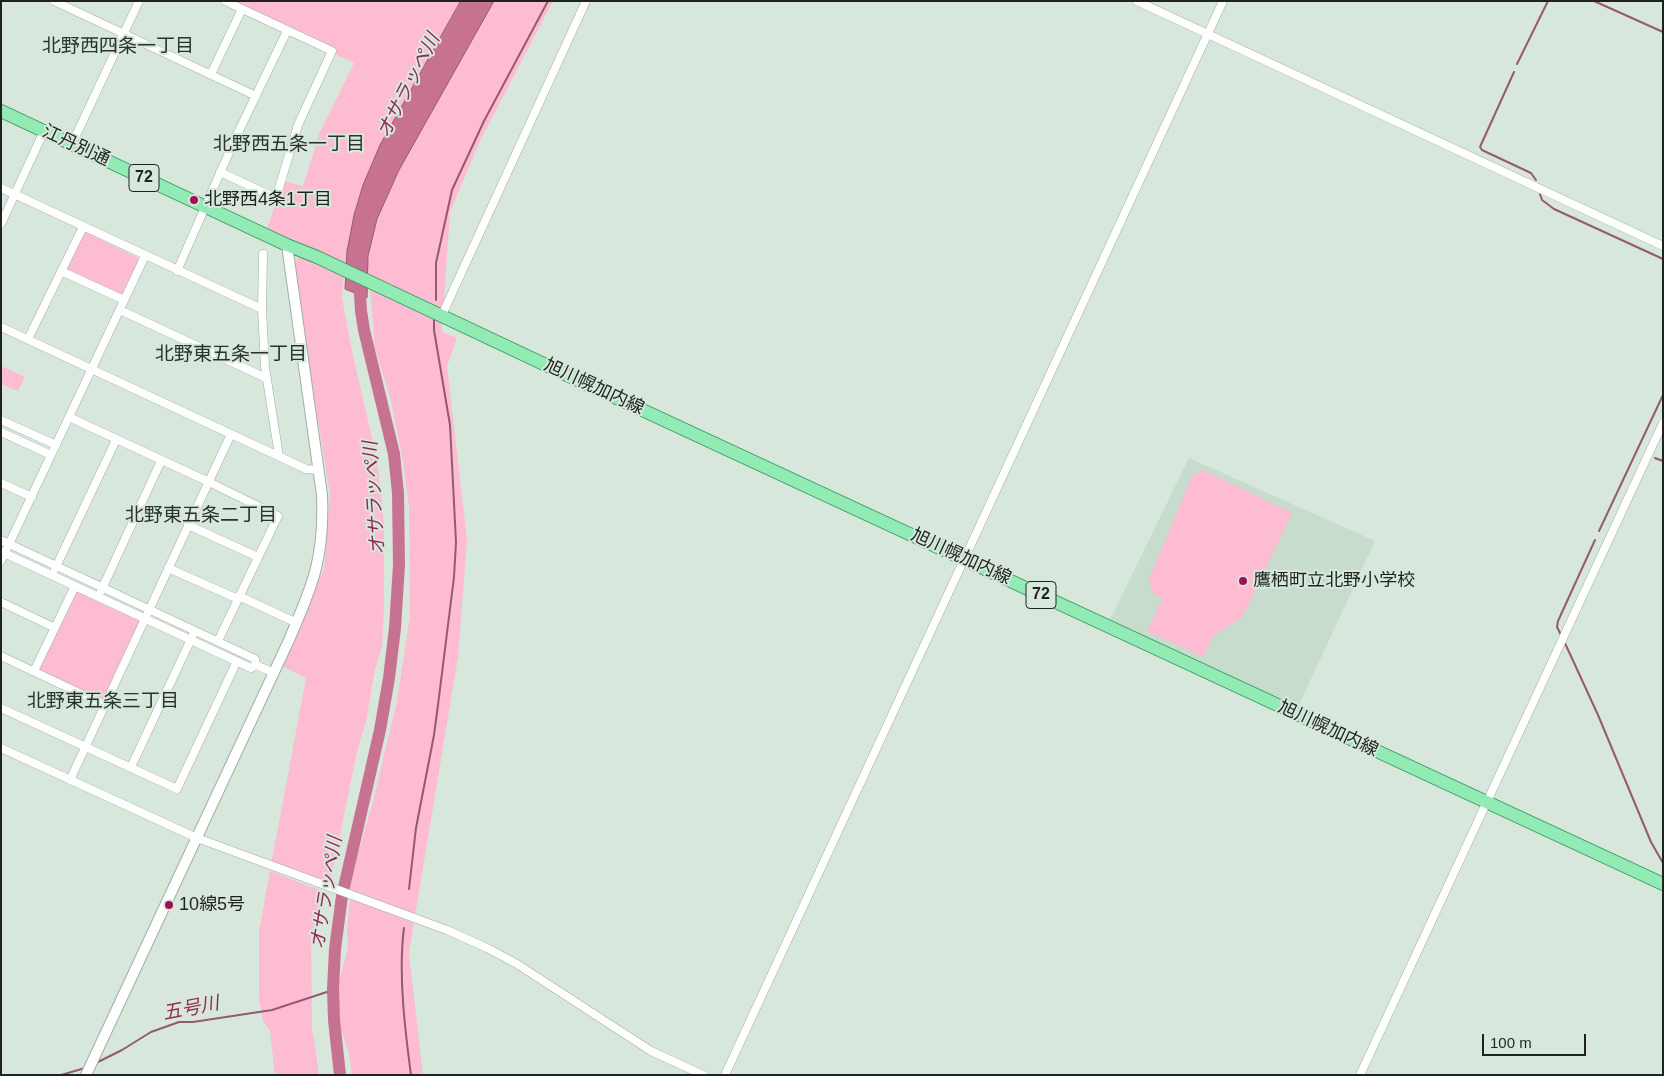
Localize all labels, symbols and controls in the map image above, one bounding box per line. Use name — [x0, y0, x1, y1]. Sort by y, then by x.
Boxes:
water label: オサラッペ川 — [373, 30, 445, 142]
district label: 北野西四条一丁目 — [42, 36, 194, 58]
street label: 江丹別通 — [39, 121, 113, 171]
district label: 北野西五条一丁目 — [213, 134, 365, 156]
road number: 72 — [129, 164, 159, 192]
place label: 北野西4条1丁目 — [204, 189, 332, 211]
marker: 北野西4条1丁目 — [188, 194, 200, 206]
district label: 北野東五条一丁目 — [155, 344, 307, 366]
street label: 旭川幌加内線 — [540, 354, 648, 420]
water label: オサラッペ川 — [360, 440, 390, 556]
district label: 北野東五条二丁目 — [125, 505, 277, 527]
street label: 旭川幌加内線 — [907, 524, 1015, 590]
place label: 鷹栖町立北野小学校 — [1253, 570, 1415, 592]
marker: 鷹栖町立北野小学校 — [1237, 575, 1249, 587]
road number: 72 — [1026, 582, 1056, 608]
district label: 北野東五条三丁目 — [27, 691, 179, 713]
street label: 旭川幌加内線 — [1274, 696, 1382, 762]
water label: オサラッペ川 — [307, 835, 347, 951]
place label: 10線5号 — [179, 894, 245, 916]
marker: 10線5号 — [163, 899, 175, 911]
water label: 五号川 — [161, 992, 221, 1026]
scale bar — [1484, 1024, 1588, 1056]
text: 100 m — [1490, 1034, 1532, 1051]

